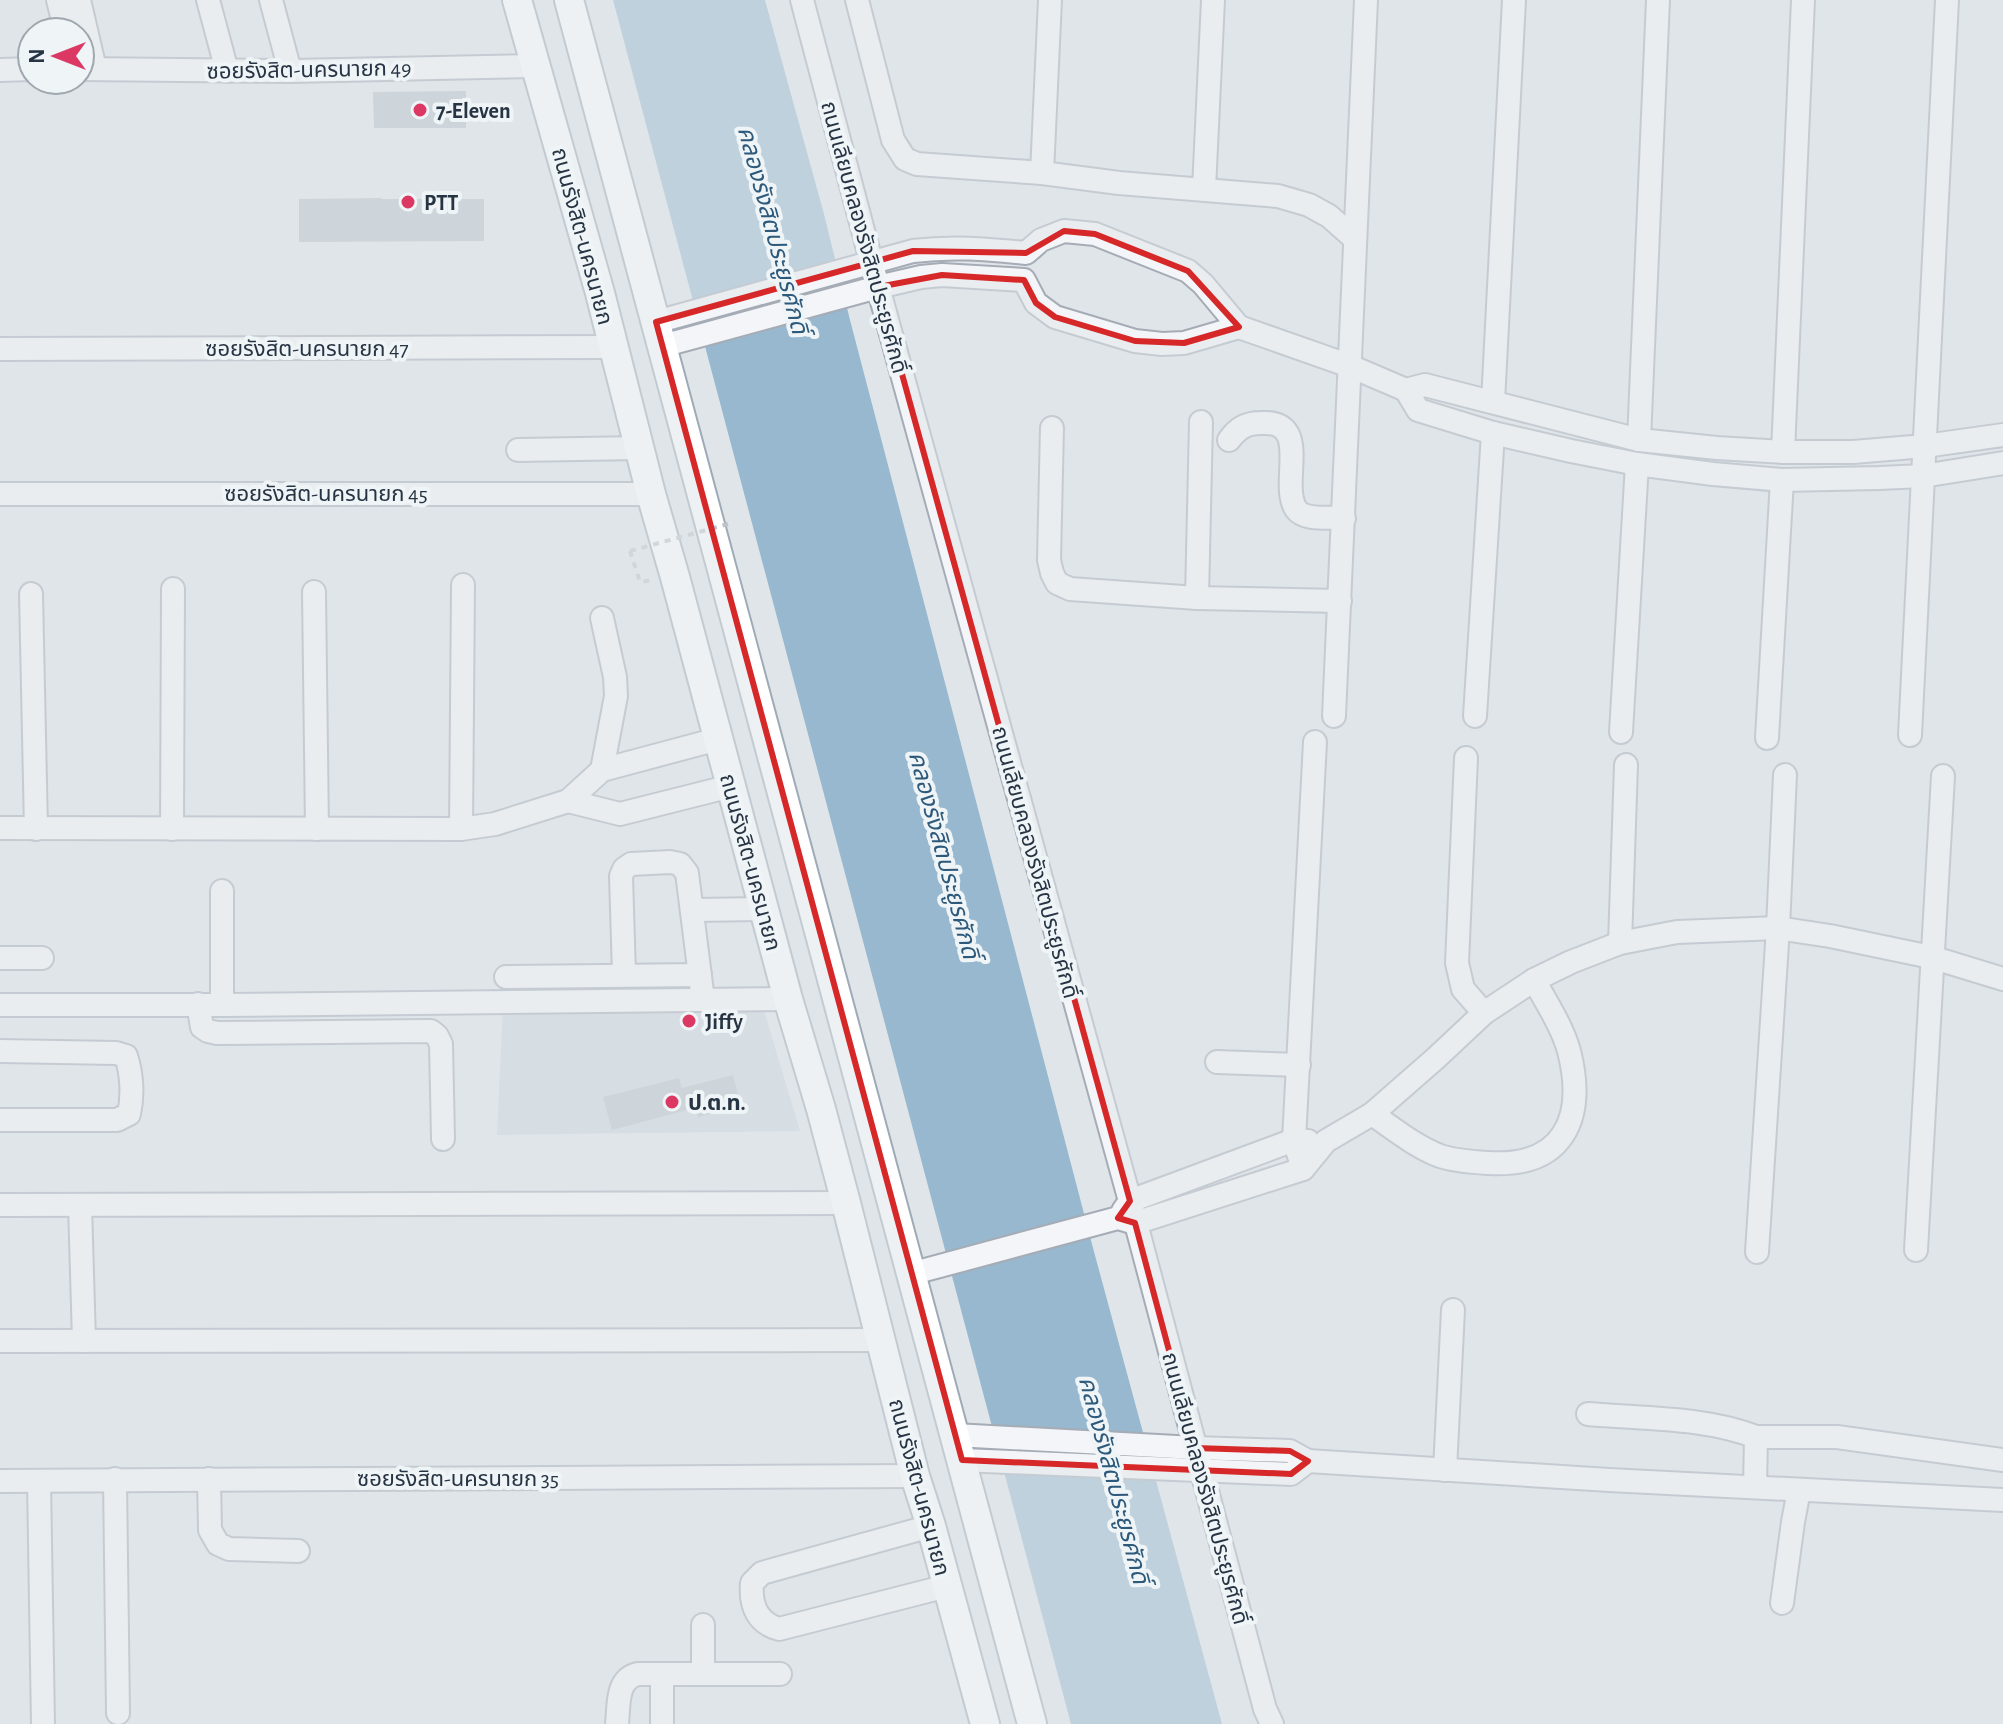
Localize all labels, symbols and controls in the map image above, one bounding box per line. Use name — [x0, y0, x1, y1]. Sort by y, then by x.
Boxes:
north arrow — [16, 16, 96, 96]
text: N — [26, 48, 48, 64]
street label: ซอยรังสิต-นครนายก 49 — [206, 57, 412, 83]
street label: ถนนเลียบคลองรังสิตประยูรศักดิ์ — [815, 98, 914, 376]
place label: 7-Eleven — [436, 100, 511, 122]
marker: 7-Eleven — [411, 101, 429, 119]
water label: คลองรังสิตประยูรศักดิ์ — [731, 123, 816, 343]
street label: ถนนรังสิต-นครนายก — [548, 145, 616, 327]
place label: PTT — [424, 192, 458, 214]
marker: PTT — [399, 193, 417, 211]
street label: ซอยรังสิต-นครนายก 47 — [205, 338, 409, 360]
street label: ซอยรังสิต-นครนายก 45 — [224, 483, 428, 505]
street label: ถนนเลียบคลองรังสิตประยูรศักดิ์ — [986, 723, 1085, 1001]
water label: คลองรังสิตประยูรศักดิ์ — [902, 748, 987, 968]
street label: ถนนรังสิต-นครนายก — [716, 771, 784, 953]
place label: Jiffy — [705, 1011, 743, 1034]
marker: Jiffy — [680, 1012, 698, 1030]
place label: ป.ต.ท. — [688, 1092, 746, 1114]
marker: ป.ต.ท. — [663, 1093, 681, 1111]
street label: ถนนเลียบคลองรังสิตประยูรศักดิ์ — [1156, 1349, 1255, 1627]
water label: คลองรังสิตประยูรศักดิ์ — [1072, 1373, 1157, 1593]
street label: ถนนรังสิต-นครนายก — [885, 1396, 953, 1578]
street label: ซอยรังสิต-นครนายก 35 — [357, 1468, 559, 1490]

